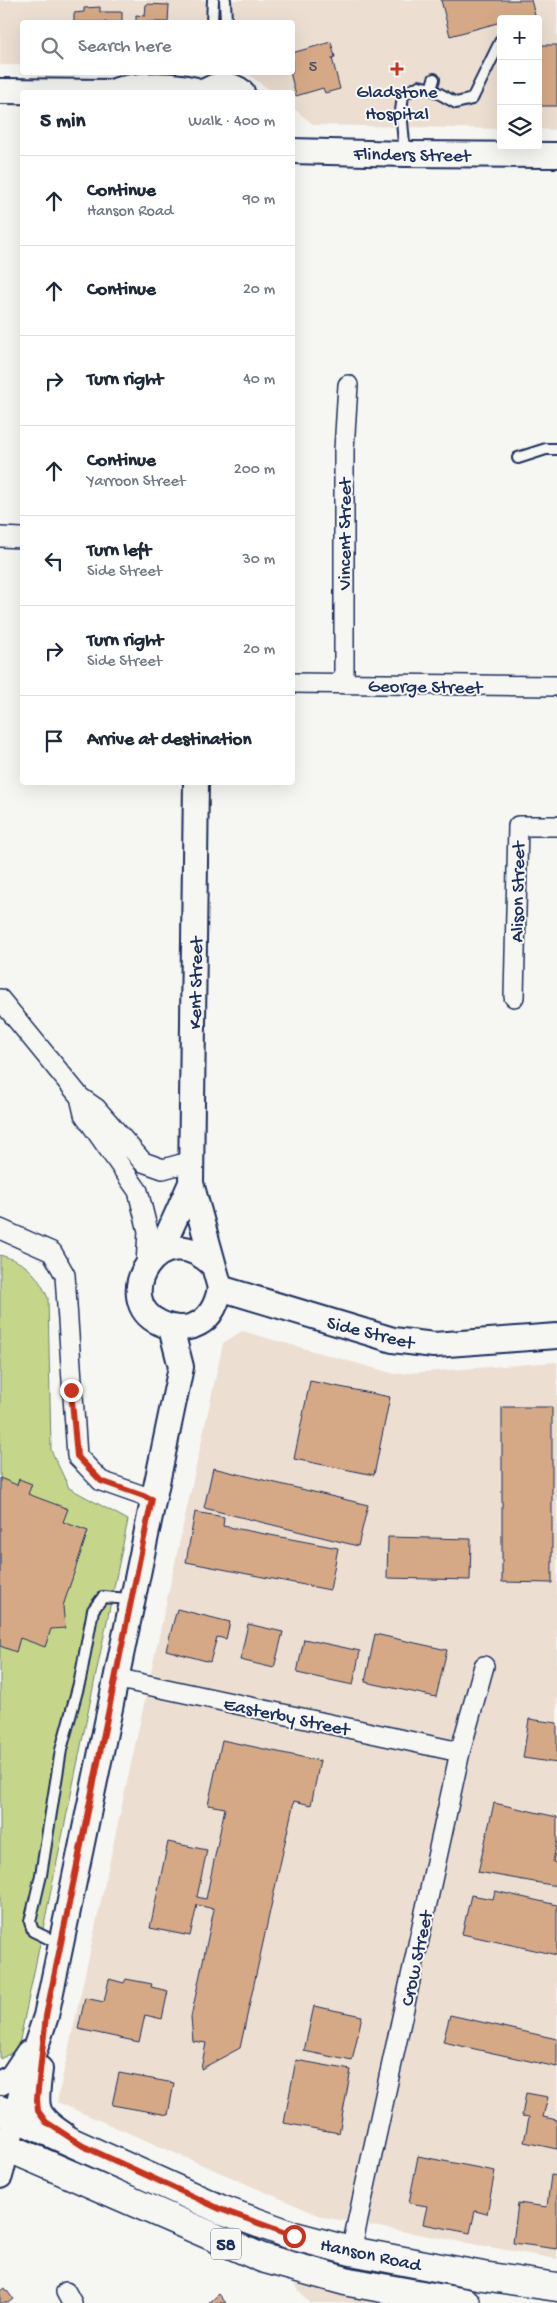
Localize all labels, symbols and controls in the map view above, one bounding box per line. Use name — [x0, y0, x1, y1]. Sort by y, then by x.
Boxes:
map controls — [497, 15, 542, 150]
button: + — [497, 15, 542, 60]
search box — [20, 20, 295, 75]
icon: search — [38, 34, 66, 62]
text: Search here — [78, 36, 172, 59]
house number: 5 — [309, 59, 317, 78]
button: − — [497, 60, 542, 105]
marker: Gladstone Hospital — [390, 62, 404, 76]
place label: Gladstone Hospital — [356, 82, 438, 127]
button: layers — [497, 105, 542, 150]
text: 5 min — [40, 110, 85, 135]
text: Walk · 400 m — [188, 113, 275, 132]
street label: Flinders Street — [352, 144, 473, 169]
text: Continue — [87, 180, 156, 203]
icon: ahead — [40, 187, 68, 215]
text: 90 m — [243, 191, 275, 210]
text: Hanson Road — [87, 203, 173, 222]
icon: ahead — [40, 277, 68, 305]
text: Continue — [87, 279, 156, 302]
text: 20 m — [243, 281, 275, 300]
icon: right — [40, 367, 68, 395]
text: Turn right — [87, 369, 163, 392]
text: 40 m — [243, 371, 275, 390]
text: Continue — [87, 450, 156, 473]
icon: ahead — [40, 457, 68, 485]
text: 200 m — [234, 461, 275, 480]
text: Yarroon Street — [87, 473, 185, 492]
street label: Vincent Street — [335, 476, 358, 591]
text: Turn left — [87, 540, 151, 563]
icon: left — [40, 547, 68, 575]
text: 30 m — [242, 551, 275, 570]
text: Side Street — [87, 563, 162, 582]
text: Turn right — [87, 630, 163, 653]
icon: right — [40, 637, 68, 665]
text: 20 m — [243, 641, 275, 660]
text: Side Street — [87, 653, 162, 672]
street label: George Street — [368, 676, 484, 701]
icon: arrive — [40, 727, 68, 755]
text: Arrive at destination — [87, 729, 251, 752]
street label: Alison Street — [507, 839, 532, 943]
street label: Kent Street — [185, 935, 210, 1029]
street label: Side Street — [324, 1312, 418, 1357]
route end — [60, 1379, 83, 1402]
street label: Easterby Street — [221, 1694, 354, 1743]
street label: Crow Street — [397, 1907, 440, 2008]
route start — [283, 2225, 306, 2248]
road number: 58 — [211, 2228, 241, 2260]
street label: Hanson Road — [318, 2235, 425, 2279]

